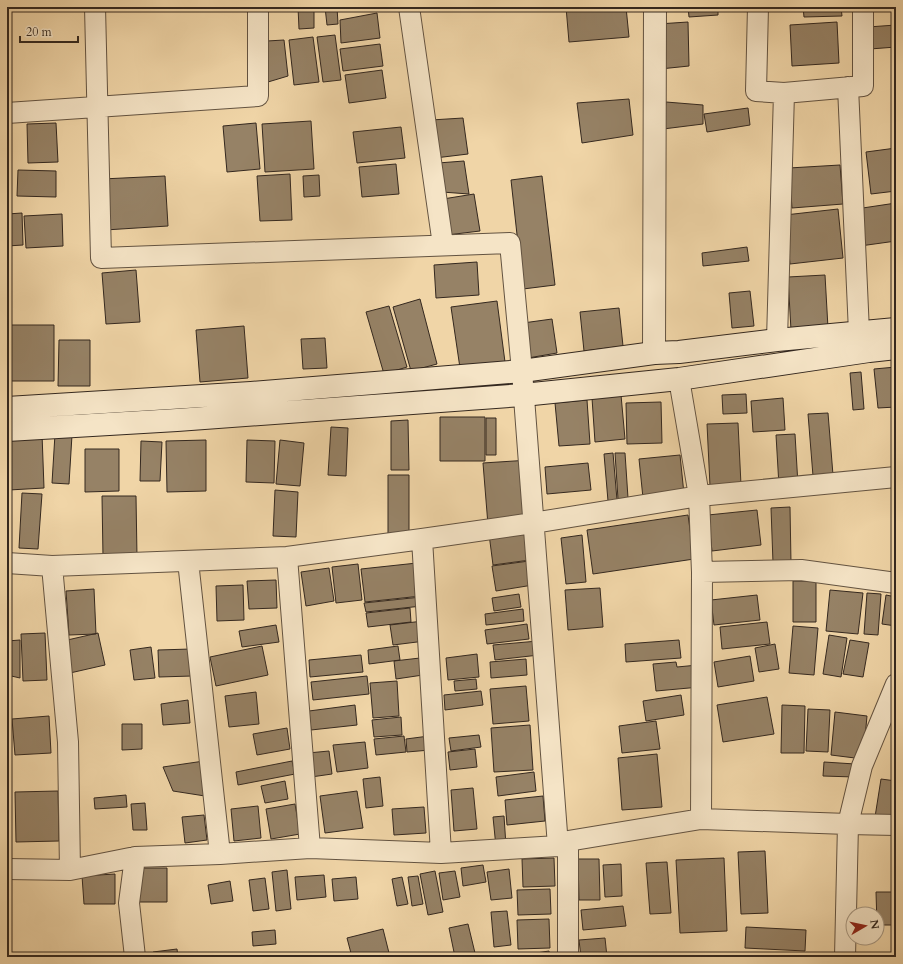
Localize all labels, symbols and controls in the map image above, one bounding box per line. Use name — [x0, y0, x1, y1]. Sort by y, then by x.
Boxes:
scale bar — [20, 18, 78, 44]
text: 20 m — [26, 24, 53, 40]
north arrow — [845, 906, 885, 946]
text: N — [866, 919, 883, 931]

